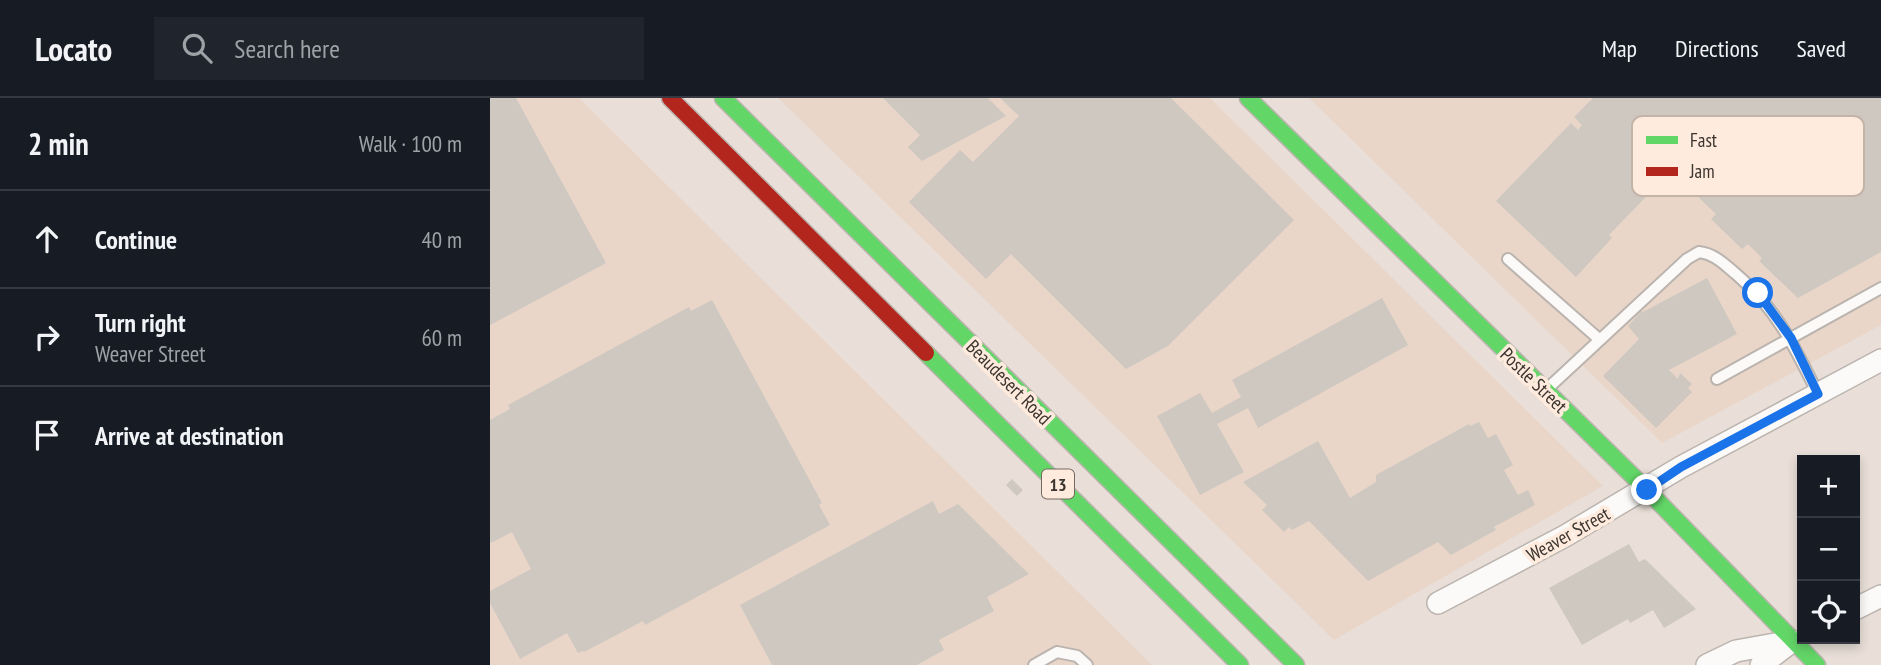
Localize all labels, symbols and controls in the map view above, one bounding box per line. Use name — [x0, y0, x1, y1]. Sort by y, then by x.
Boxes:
search box — [154, 17, 644, 80]
text: Locato — [35, 27, 112, 70]
icon: search — [178, 29, 216, 67]
text: Search here — [234, 32, 340, 65]
text: Map — [1602, 33, 1637, 64]
text: Directions — [1675, 33, 1759, 64]
text: Saved — [1797, 33, 1846, 64]
legend — [1632, 116, 1864, 196]
text: 2 min — [28, 124, 89, 163]
text: Fast — [1690, 128, 1718, 152]
text: Walk · 100 m — [359, 129, 462, 158]
text: Jam — [1689, 159, 1715, 183]
icon: ahead — [28, 220, 66, 258]
text: Continue — [95, 223, 177, 256]
text: 40 m — [421, 225, 462, 254]
route start — [1742, 277, 1773, 308]
text: Turn right — [95, 306, 186, 339]
icon: right — [28, 318, 66, 356]
text: 60 m — [421, 323, 462, 352]
street label: Beaudesert Road — [962, 335, 1056, 429]
text: Weaver Street — [95, 339, 206, 368]
street label: Postle Street — [1496, 342, 1573, 418]
icon: arrive — [28, 416, 66, 454]
text: Arrive at destination — [95, 419, 284, 452]
map controls — [1797, 455, 1860, 644]
button: + — [1797, 455, 1860, 518]
road number: 13 — [1042, 470, 1074, 498]
route end — [1631, 474, 1662, 505]
street label: Weaver Street — [1522, 501, 1614, 567]
button: − — [1797, 518, 1860, 581]
button: locate — [1797, 581, 1860, 644]

